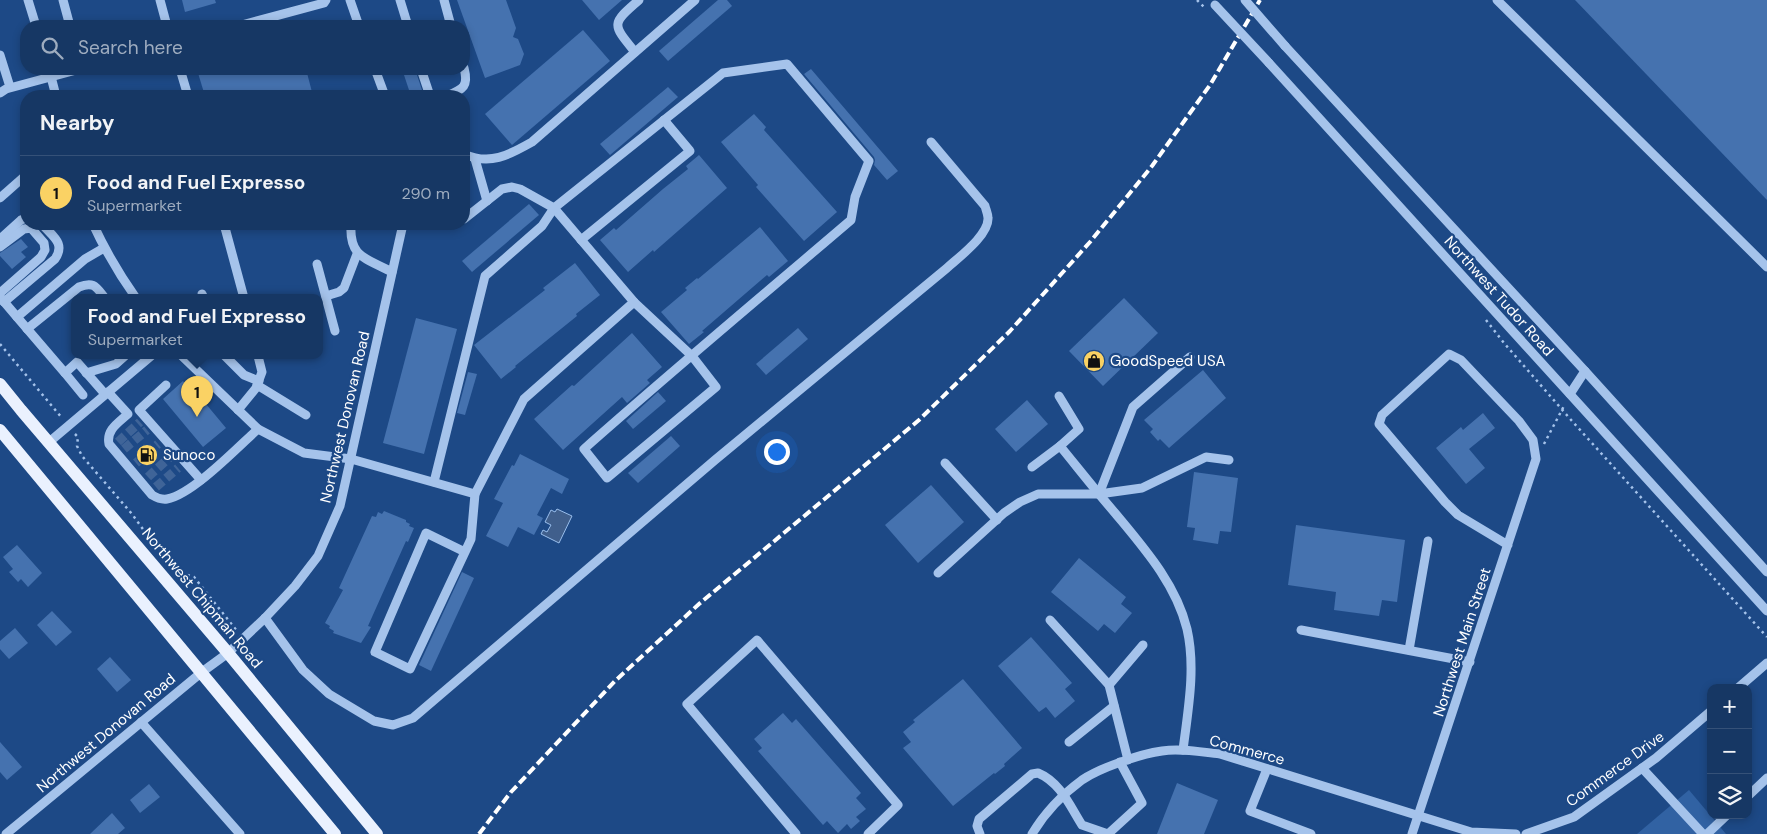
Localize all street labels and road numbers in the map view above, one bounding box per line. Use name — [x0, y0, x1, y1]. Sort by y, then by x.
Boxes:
street label: Northwest Tudor Road — [1440, 232, 1558, 360]
street label: Northwest Donovan Road — [316, 329, 374, 505]
street label: Northwest Chipman Road — [137, 524, 267, 672]
street label: Northwest Main Street — [1428, 565, 1496, 719]
street label: Northwest Donovan Road — [32, 669, 180, 797]
street label: Commerce Drive — [1562, 727, 1668, 811]
street label: Commerce — [1207, 730, 1287, 770]

